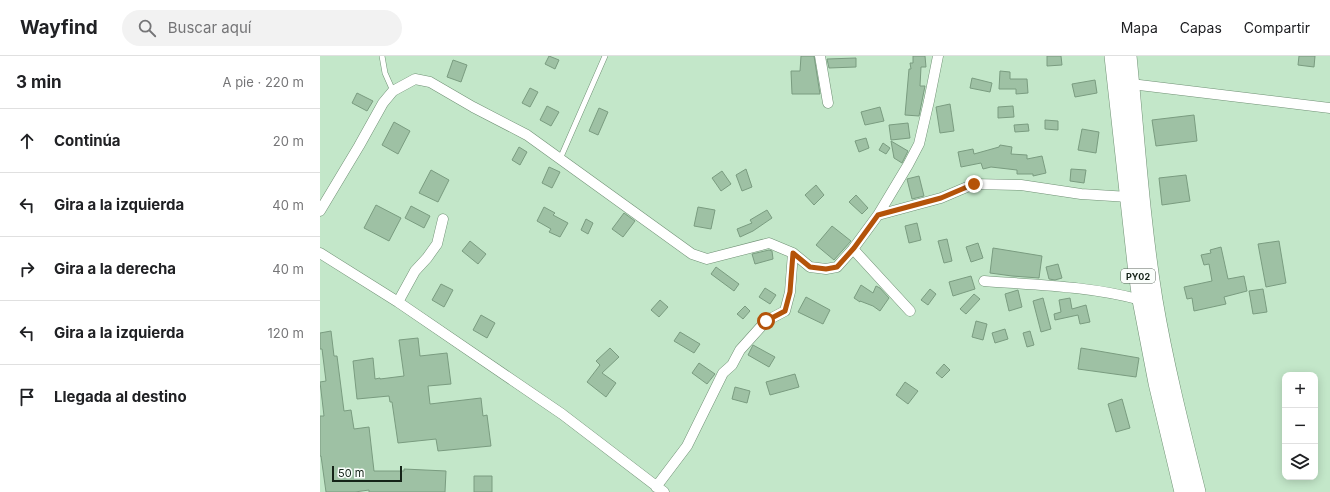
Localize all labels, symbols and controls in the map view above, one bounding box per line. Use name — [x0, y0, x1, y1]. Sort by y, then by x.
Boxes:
search box — [122, 10, 402, 46]
text: Wayfind — [20, 16, 98, 39]
icon: search — [136, 17, 158, 39]
text: Buscar aquí — [168, 18, 251, 37]
text: Mapa — [1121, 19, 1158, 36]
text: Capas — [1180, 19, 1222, 36]
text: Compartir — [1244, 19, 1310, 36]
text: 3 min — [16, 72, 62, 92]
text: A pie · 220 m — [223, 74, 304, 90]
icon: ahead — [16, 130, 38, 152]
text: Continúa — [54, 131, 121, 150]
text: 20 m — [273, 133, 304, 149]
route end — [965, 175, 983, 193]
icon: left — [16, 194, 38, 216]
text: Gira a la izquierda — [54, 195, 184, 214]
text: 40 m — [272, 197, 304, 213]
icon: right — [16, 258, 38, 280]
text: Gira a la derecha — [54, 259, 176, 278]
text: 40 m — [272, 261, 304, 277]
road number: PY02 — [1121, 269, 1155, 283]
route start — [757, 312, 775, 330]
icon: left — [16, 322, 38, 344]
text: Gira a la izquierda — [54, 323, 184, 342]
text: 120 m — [268, 325, 304, 341]
map controls — [1282, 372, 1318, 480]
button: + — [1282, 372, 1318, 408]
icon: arrive — [16, 386, 38, 408]
text: Llegada al destino — [54, 387, 187, 406]
button: − — [1282, 408, 1318, 444]
button: layers — [1282, 444, 1318, 480]
scale bar — [332, 464, 402, 483]
text: 50 m — [338, 466, 364, 480]

